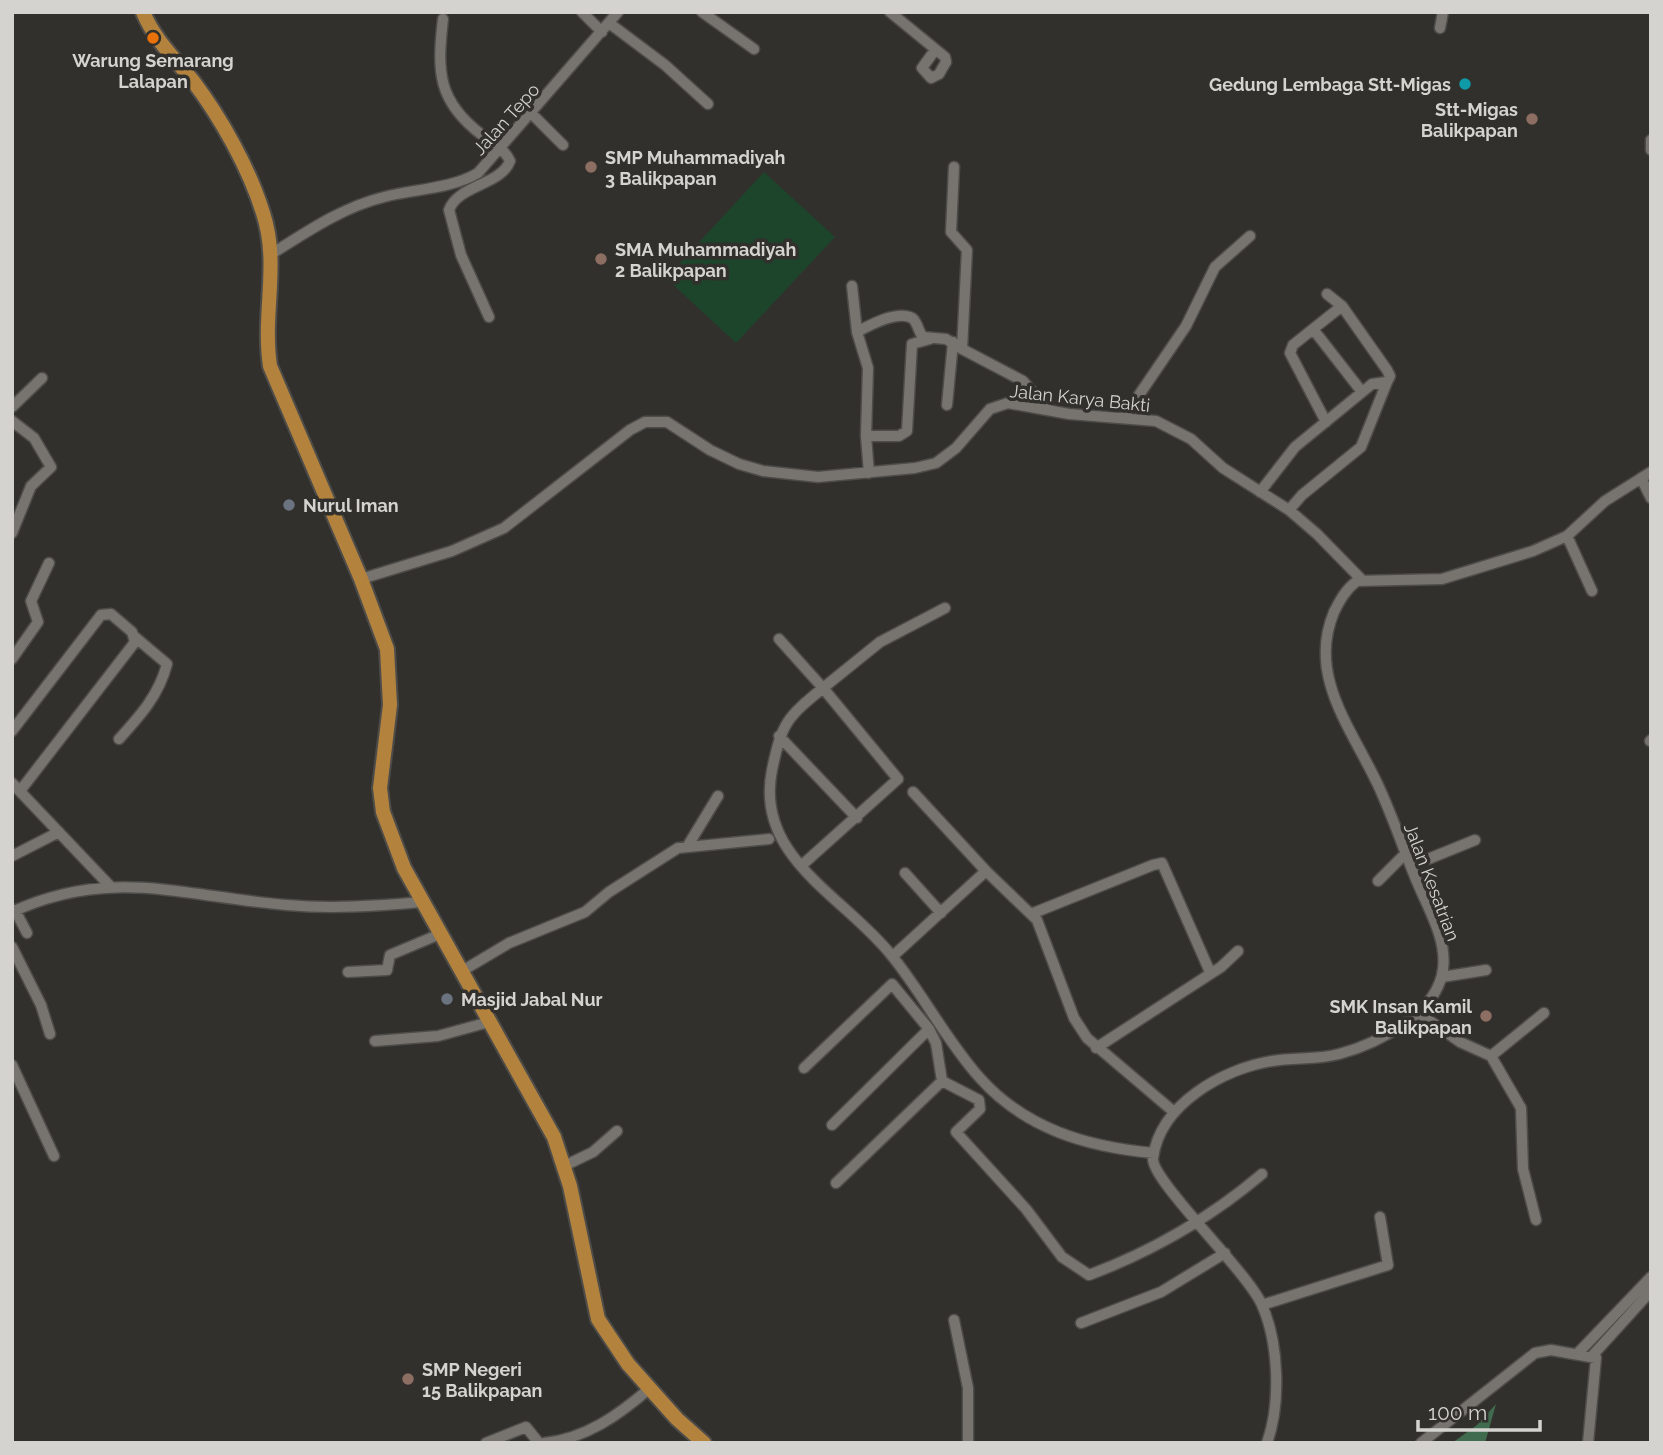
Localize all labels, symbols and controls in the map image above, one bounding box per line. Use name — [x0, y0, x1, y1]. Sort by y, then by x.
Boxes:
marker: Warung Semarang Lalapan — [145, 30, 161, 46]
place label: Warung Semarang Lalapan — [72, 50, 234, 92]
place label: Gedung Lembaga Stt-Migas — [1209, 74, 1451, 95]
marker: Gedung Lembaga Stt-Migas — [1457, 76, 1473, 92]
street label: Jalan Tepo — [468, 79, 544, 159]
place label: Stt-Migas Balikpapan — [1421, 99, 1518, 141]
marker: Stt-Migas Balikpapan — [1524, 111, 1540, 127]
place label: SMP Muhammadiyah 3 Balikpapan — [605, 147, 785, 189]
marker: SMP Muhammadiyah 3 Balikpapan — [583, 159, 599, 175]
place label: SMA Muhammadiyah 2 Balikpapan — [615, 239, 796, 281]
marker: SMA Muhammadiyah 2 Balikpapan — [593, 251, 609, 267]
street label: Jalan Karya Bakti — [1009, 380, 1151, 416]
place label: Nurul Iman — [303, 495, 399, 516]
marker: Nurul Iman — [281, 497, 297, 513]
street label: Jalan Kesatrian — [1400, 820, 1464, 944]
place label: Masjid Jabal Nur — [461, 989, 603, 1010]
marker: Masjid Jabal Nur — [439, 991, 455, 1007]
place label: SMK Insan Kamil Balikpapan — [1329, 996, 1472, 1038]
marker: SMK Insan Kamil Balikpapan — [1478, 1008, 1494, 1024]
place label: SMP Negeri 15 Balikpapan — [422, 1359, 542, 1401]
marker: SMP Negeri 15 Balikpapan — [400, 1371, 416, 1387]
scale bar — [1418, 1388, 1540, 1432]
text: 100 m — [1428, 1400, 1487, 1425]

